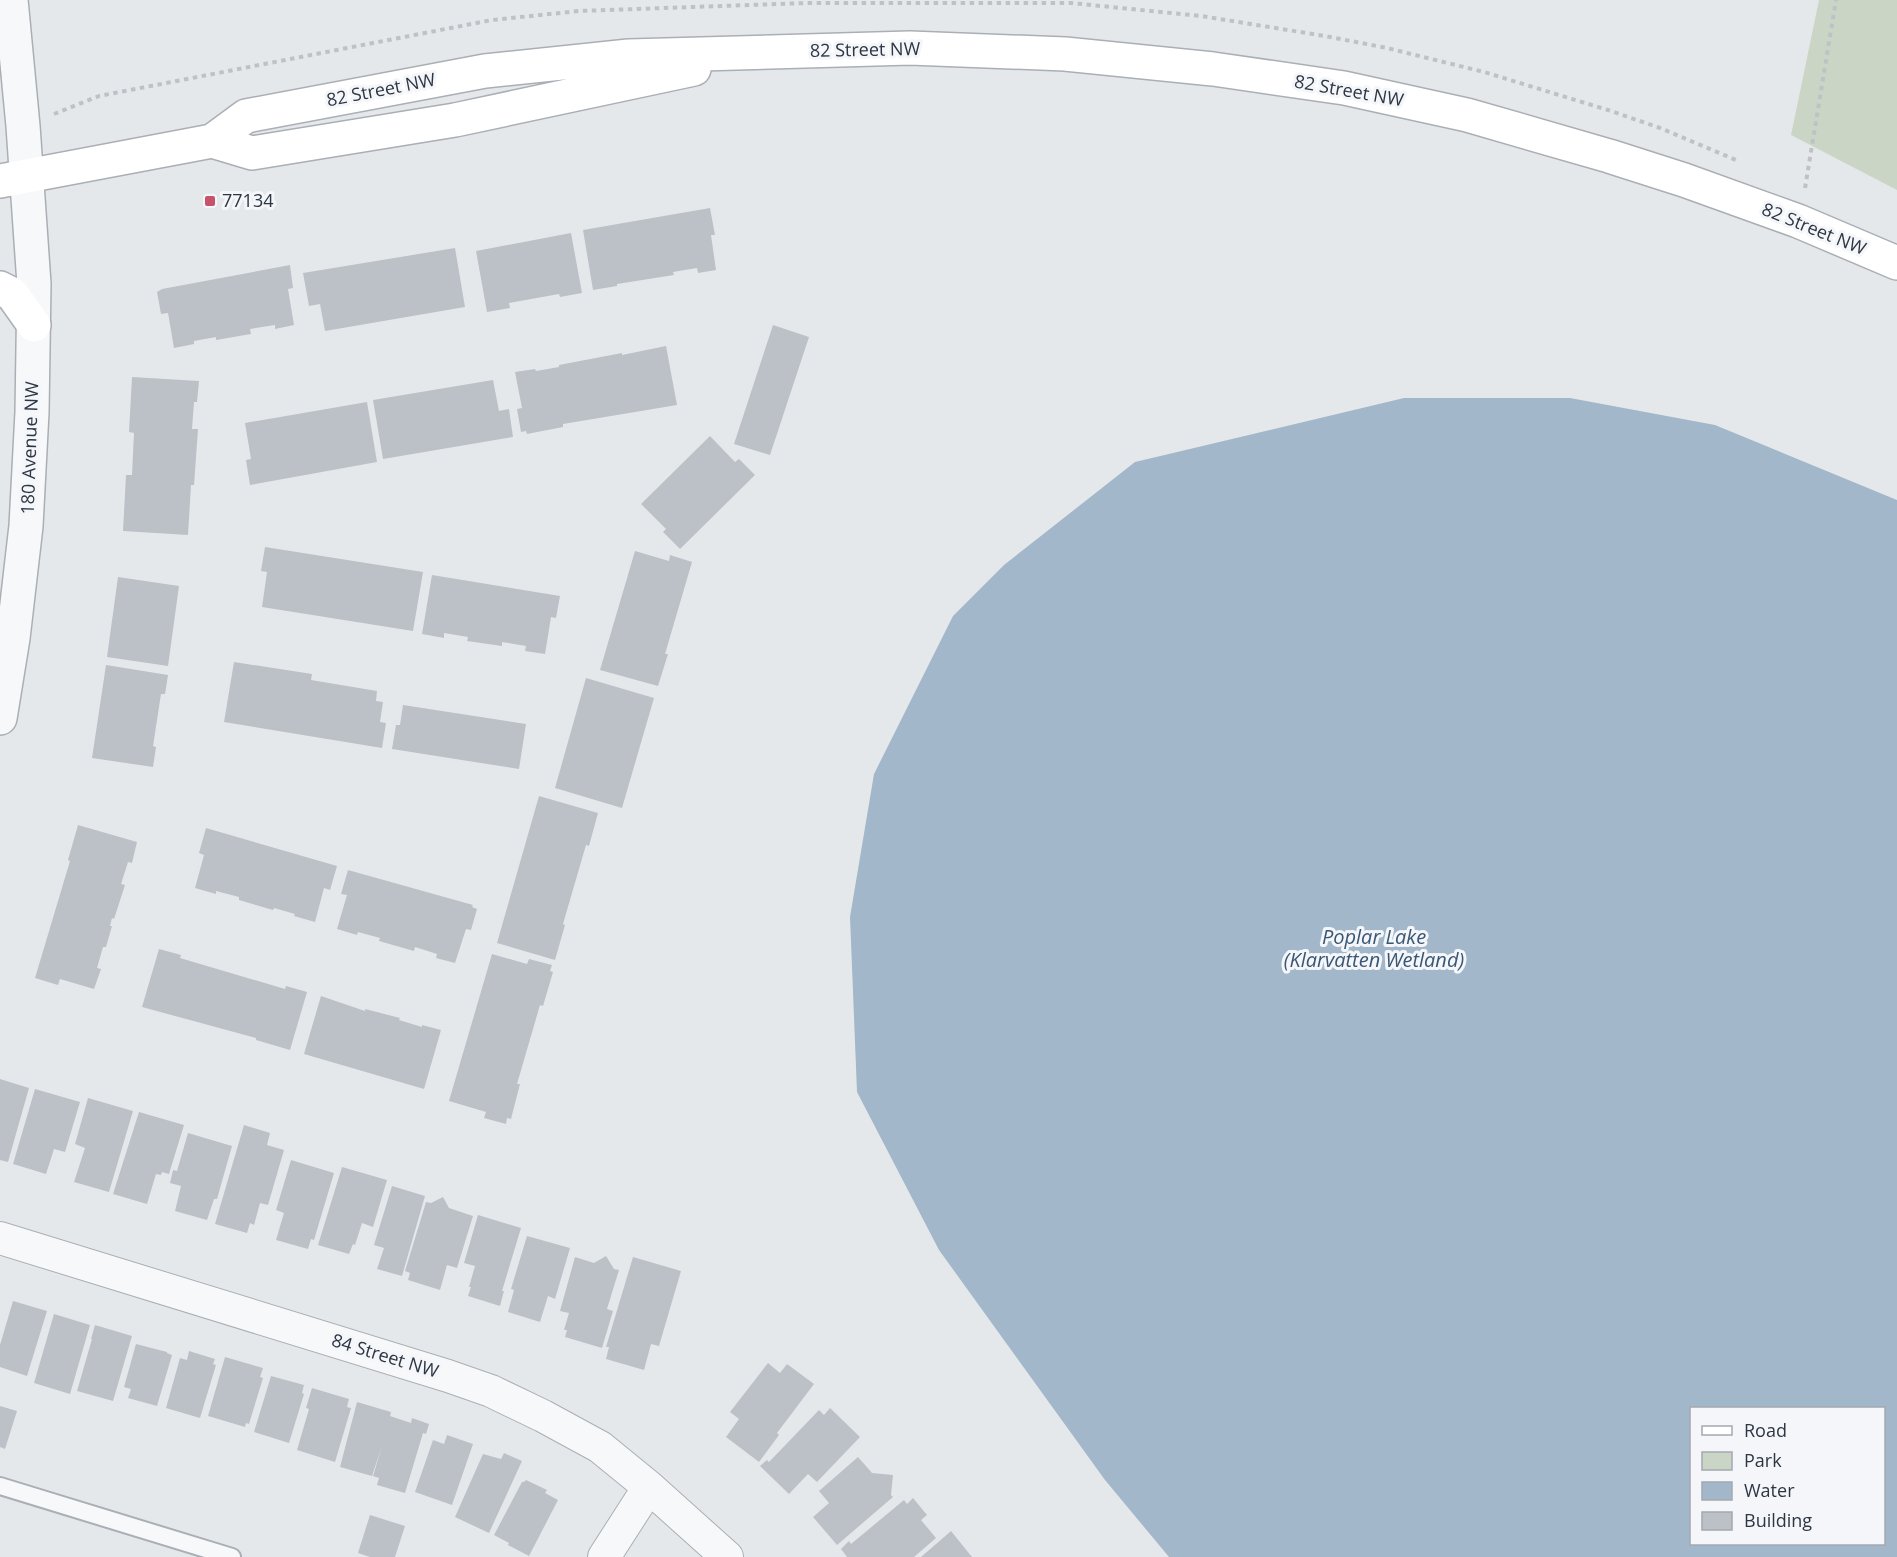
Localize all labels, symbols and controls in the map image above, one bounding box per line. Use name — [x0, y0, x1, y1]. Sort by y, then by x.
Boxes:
street label: 82 Street NW — [810, 36, 921, 62]
street label: 82 Street NW — [324, 67, 438, 111]
street label: 82 Street NW — [1293, 69, 1406, 111]
place label: 77134 — [222, 188, 273, 212]
marker: 77134 — [203, 194, 217, 208]
street label: 82 Street NW — [1759, 196, 1870, 260]
street label: 180 Avenue NW — [15, 381, 43, 515]
water label: Poplar Lake (Klarvatten Wetland) — [1284, 923, 1464, 973]
street label: 84 Street NW — [329, 1327, 442, 1383]
legend — [1690, 1407, 1885, 1545]
text: Road — [1744, 1418, 1787, 1442]
text: Park — [1744, 1448, 1782, 1472]
text: Water — [1744, 1478, 1795, 1502]
text: Building — [1744, 1508, 1812, 1532]

